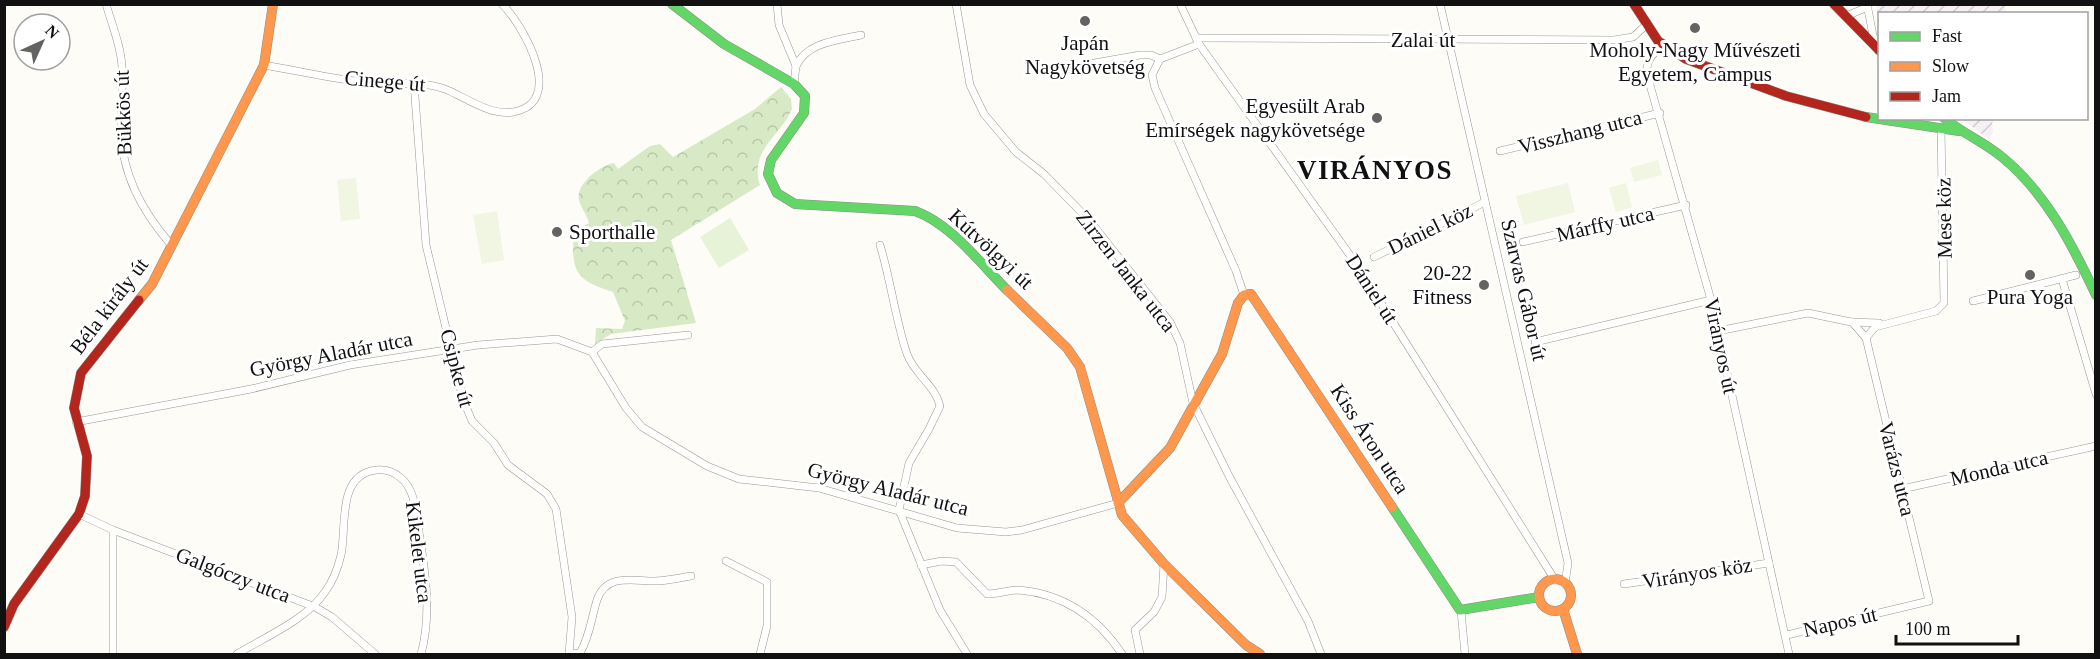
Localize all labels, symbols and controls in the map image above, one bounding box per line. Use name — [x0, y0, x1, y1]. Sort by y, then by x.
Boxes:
north arrow — [12, 12, 72, 72]
legend — [1878, 12, 2088, 120]
marker: Japán Nagykövetség — [1078, 14, 1092, 28]
marker: Moholy-Nagy Művészeti Egyetem, Campus — [1688, 21, 1702, 35]
text: N — [42, 22, 63, 42]
text: Fast — [1932, 26, 1962, 46]
street label: Zalai út — [1391, 28, 1456, 52]
place label: Japán Nagykövetség — [1025, 31, 1146, 79]
place label: Moholy-Nagy Művészeti Egyetem, Campus — [1589, 38, 1801, 86]
text: Slow — [1932, 56, 1969, 76]
street label: Cinege út — [344, 66, 427, 97]
street label: Bükkös út — [110, 70, 136, 156]
text: Jam — [1932, 86, 1961, 106]
place label: Egyesült Arab Emírségek nagykövetsége — [1145, 94, 1365, 142]
street label: Visszhang utca — [1516, 105, 1645, 159]
marker: Egyesült Arab Emírségek nagykövetsége — [1370, 111, 1384, 125]
district label: VIRÁNYOS — [1297, 155, 1453, 185]
street label: Mese köz — [1931, 177, 1957, 259]
street label: Dániel köz — [1384, 198, 1476, 260]
street label: Márffy utca — [1554, 201, 1657, 247]
street label: Kútvölgyi út — [944, 204, 1038, 294]
street label: Zirzen Janka utca — [1071, 205, 1181, 337]
street label: Szarvas Gábor út — [1496, 217, 1552, 363]
place label: Sporthalle — [569, 220, 655, 244]
marker: Sporthalle — [550, 225, 564, 239]
street label: Dániel út — [1341, 250, 1403, 328]
street label: Béla király út — [65, 253, 153, 359]
place label: 20-22 Fitness — [1412, 261, 1472, 309]
marker: Pura Yoga — [2023, 268, 2037, 282]
marker: 20-22 Fitness — [1477, 278, 1491, 292]
place label: Pura Yoga — [1987, 285, 2074, 309]
street label: Virányos út — [1699, 296, 1743, 396]
street label: György Aladár utca — [248, 326, 415, 382]
street label: Csipke út — [435, 326, 479, 410]
street label: Kiss Áron utca — [1326, 380, 1415, 499]
street label: Varázs utca — [1874, 419, 1920, 519]
street label: Monda utca — [1948, 445, 2051, 491]
street label: György Aladár utca — [805, 457, 972, 521]
street label: Kikelet utca — [401, 500, 437, 605]
street label: Galgóczy utca — [172, 542, 294, 608]
street label: Virányos köz — [1640, 552, 1754, 594]
street label: Napos út — [1801, 602, 1880, 642]
scale bar — [1896, 608, 2018, 646]
text: 100 m — [1905, 619, 1951, 639]

